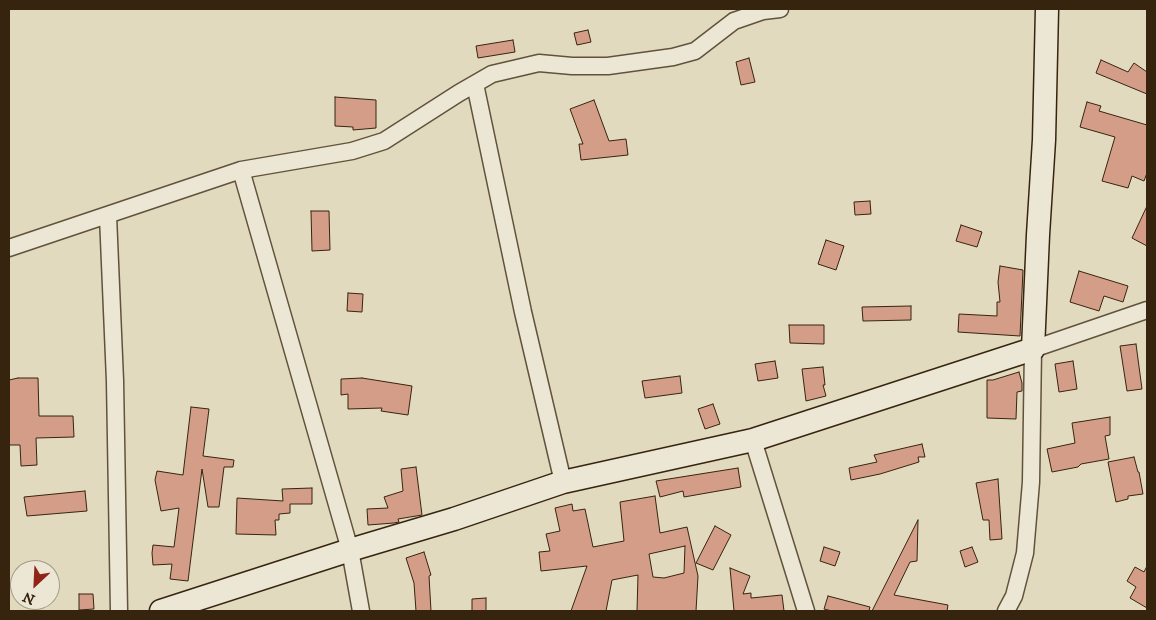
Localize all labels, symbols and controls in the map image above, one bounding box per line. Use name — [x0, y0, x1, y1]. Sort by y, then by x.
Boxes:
north arrow — [10, 560, 60, 610]
text: N — [20, 587, 38, 608]

